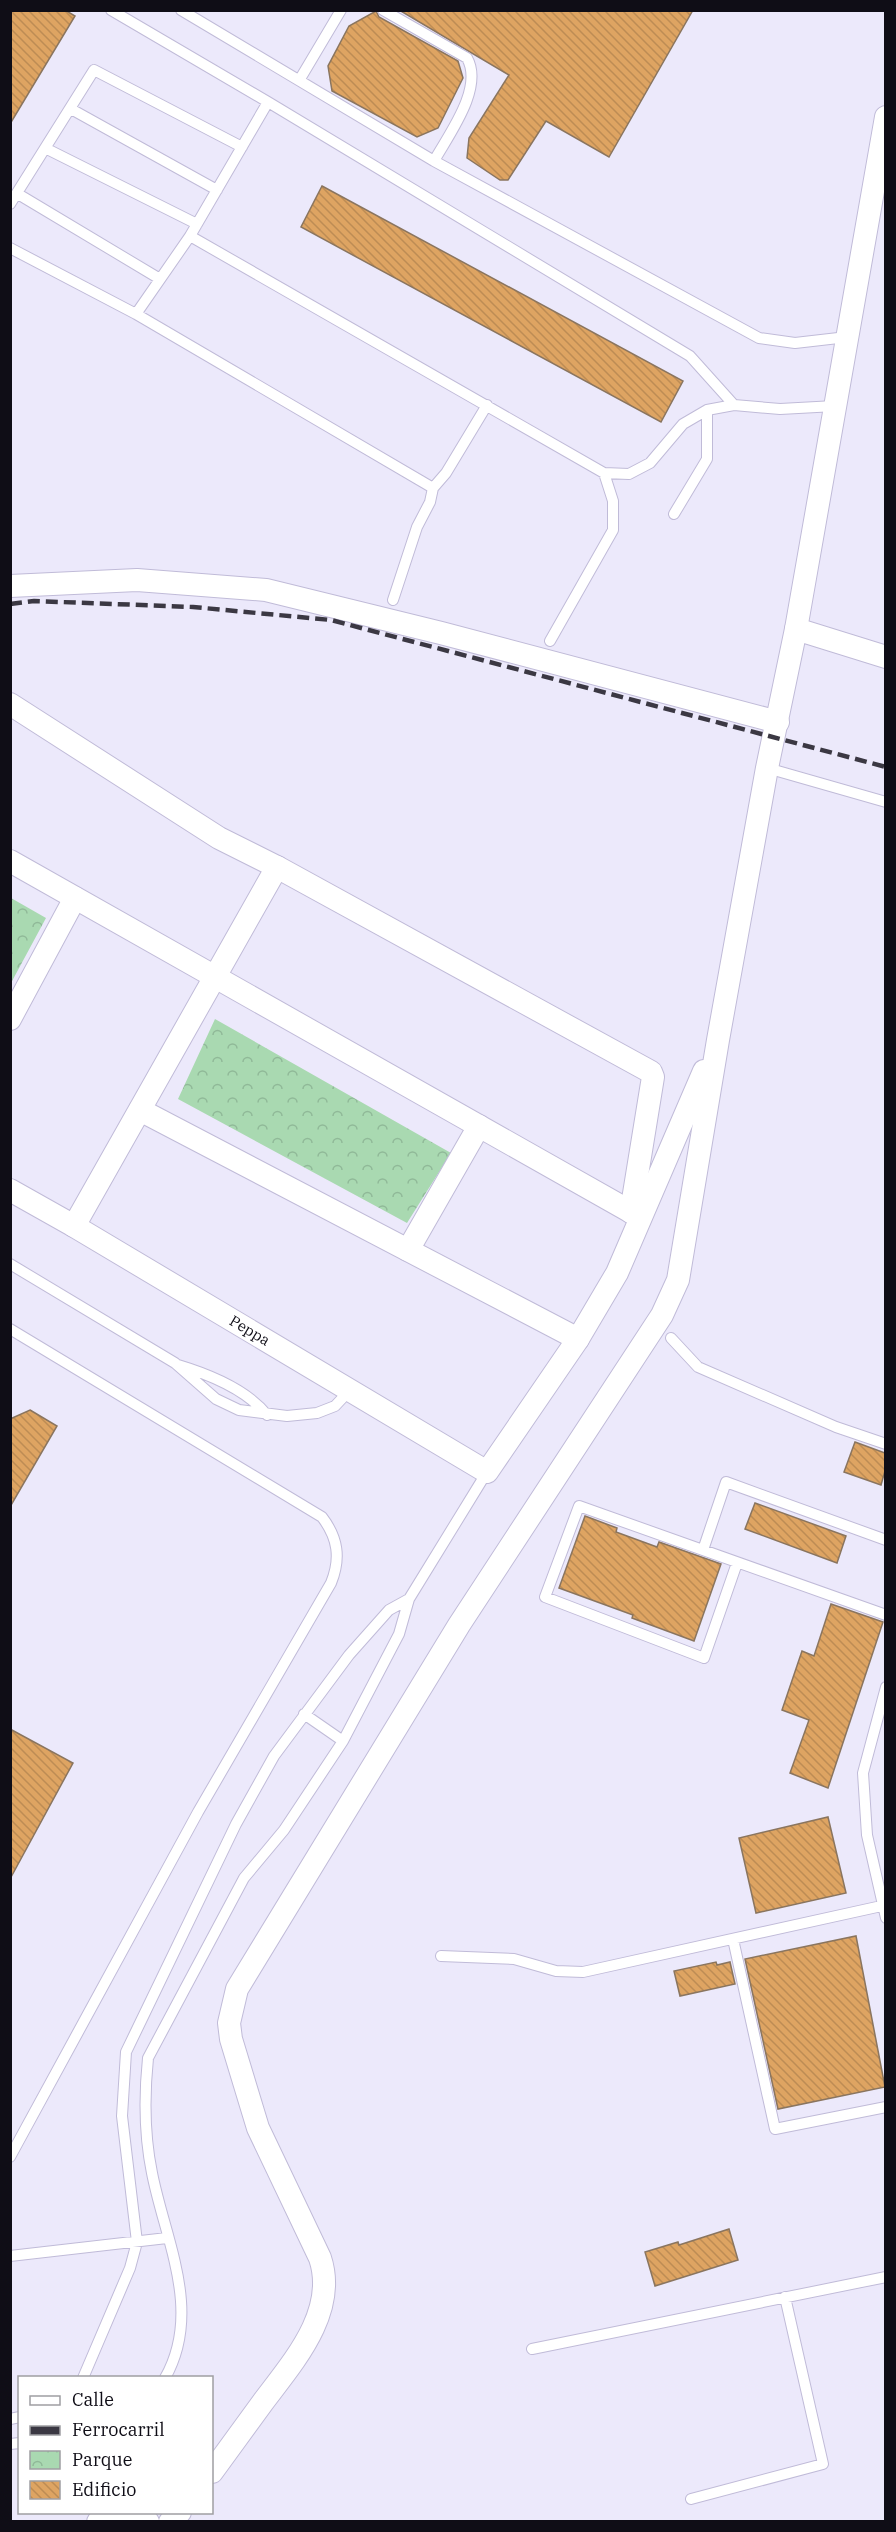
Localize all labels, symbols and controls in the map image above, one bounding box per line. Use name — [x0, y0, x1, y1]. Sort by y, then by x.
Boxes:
street label: Peppa — [226, 1311, 274, 1350]
legend — [18, 2376, 213, 2514]
text: Calle — [72, 2388, 114, 2411]
text: Ferrocarril — [72, 2418, 165, 2441]
text: Parque — [72, 2448, 132, 2471]
text: Edificio — [72, 2478, 136, 2501]

